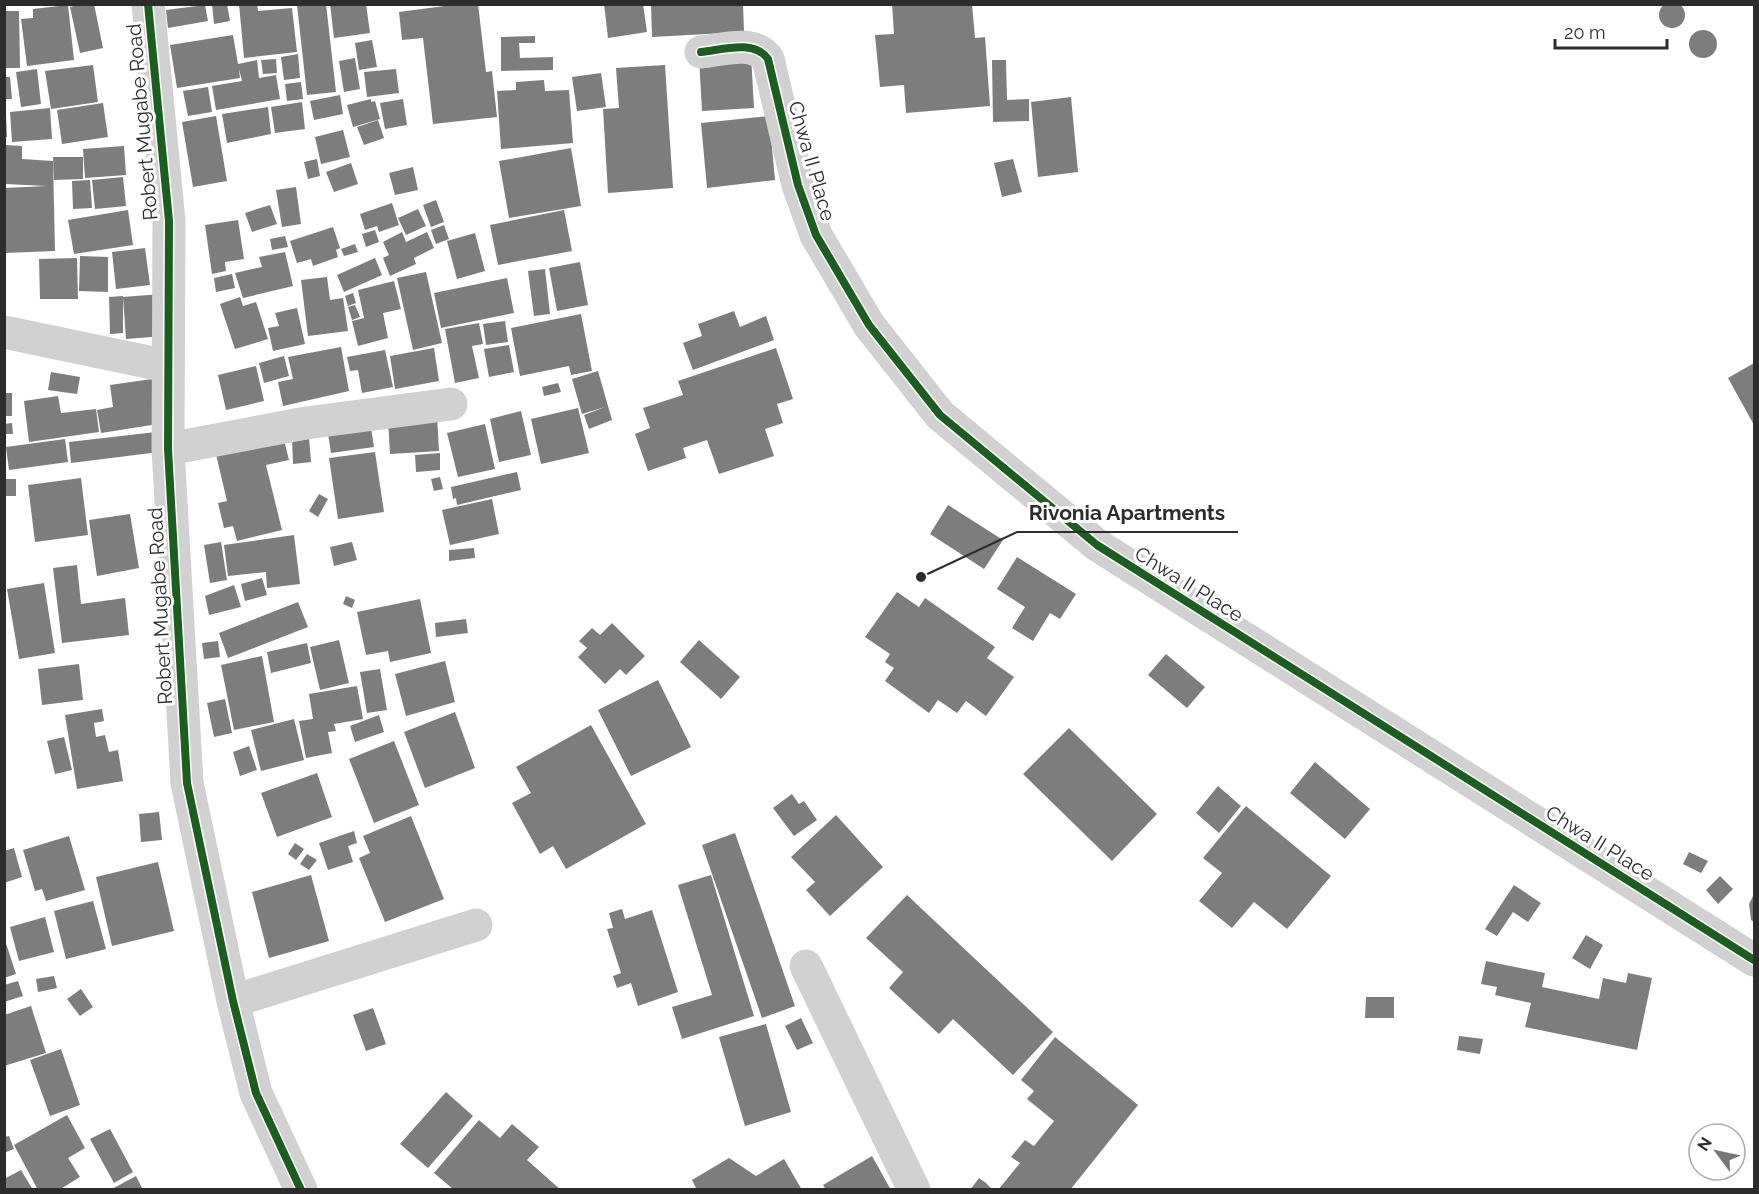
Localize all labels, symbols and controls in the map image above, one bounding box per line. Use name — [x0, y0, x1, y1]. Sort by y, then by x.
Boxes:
scale bar — [1555, 12, 1668, 50]
text: 20 m — [1564, 22, 1606, 43]
street label: Robert Mugabe Road — [121, 23, 163, 221]
street label: Chwa II Place — [783, 98, 841, 224]
callout: Rivonia Apartments — [1017, 493, 1238, 532]
text: Rivonia Apartments — [1029, 500, 1225, 525]
street label: Robert Mugabe Road — [143, 507, 177, 705]
street label: Chwa II Place — [1130, 541, 1248, 627]
street label: Chwa II Place — [1541, 800, 1659, 886]
north arrow — [1687, 1122, 1747, 1182]
text: N — [1694, 1134, 1716, 1154]

